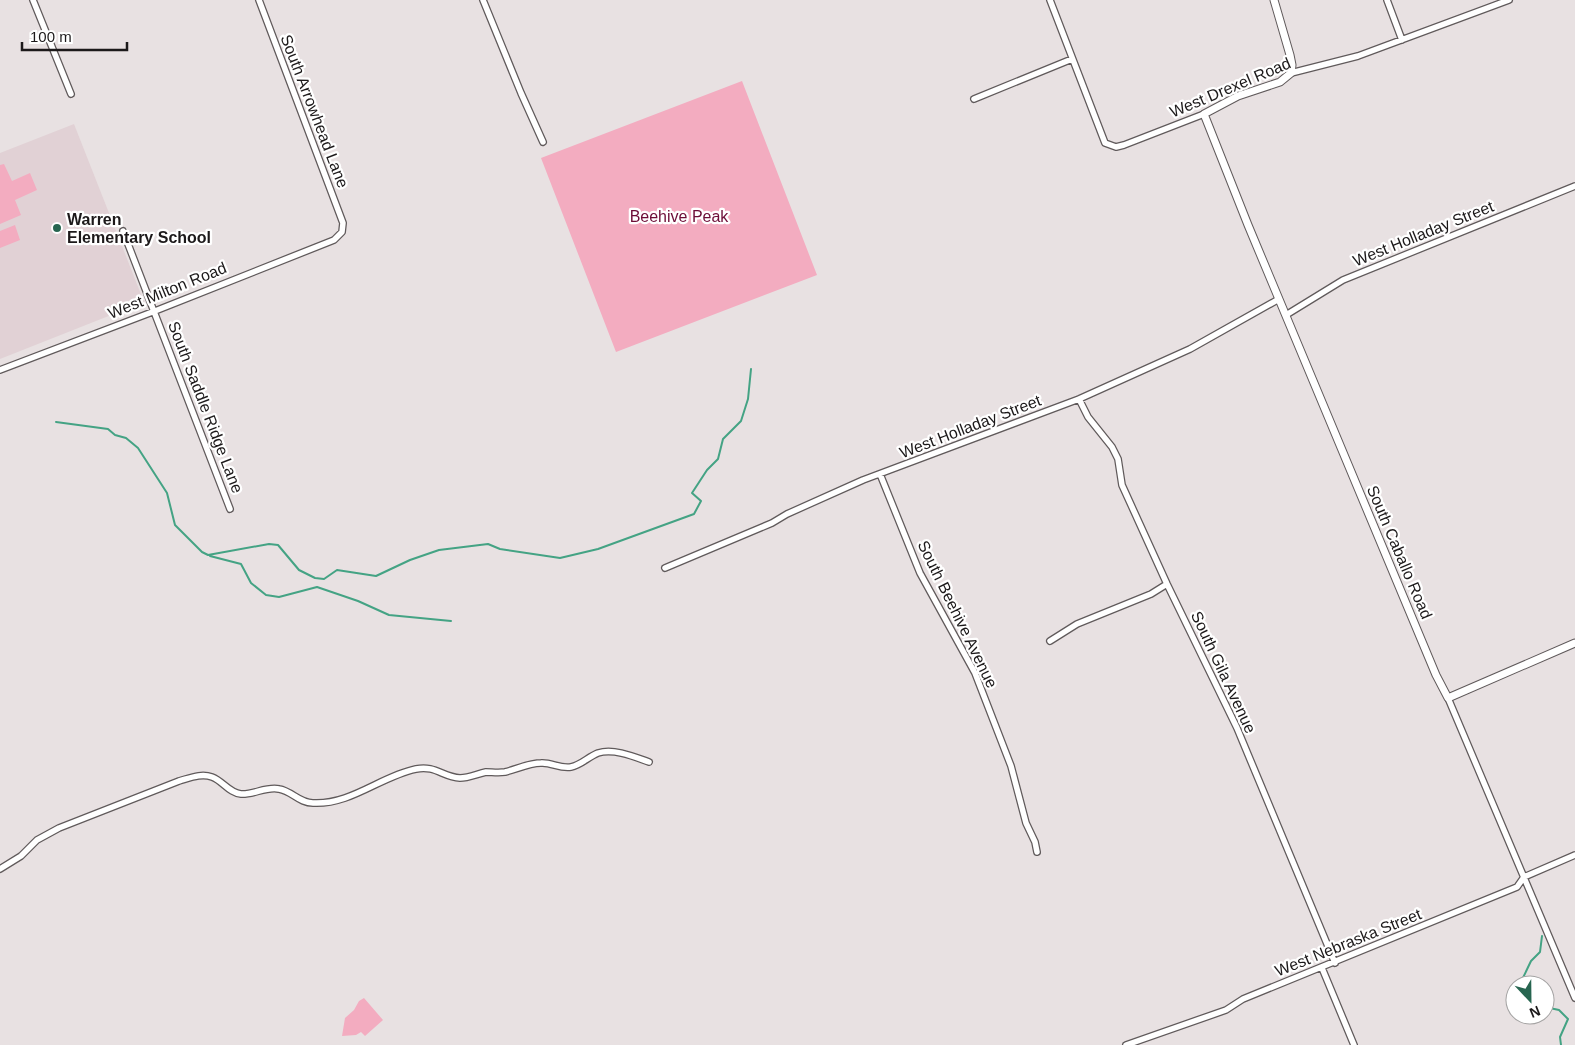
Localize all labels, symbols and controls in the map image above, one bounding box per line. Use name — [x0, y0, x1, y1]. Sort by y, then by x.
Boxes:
scale bar — [22, 20, 128, 52]
text: 100 m — [30, 28, 72, 45]
street label: South Arrowhead Lane — [277, 32, 352, 190]
street label: West Drexel Road — [1167, 54, 1293, 121]
street label: West Holladay Street — [1350, 197, 1496, 269]
park label: Beehive Peak — [630, 208, 729, 225]
place label: Warren Elementary School — [67, 211, 211, 246]
marker: Warren Elementary School — [51, 222, 63, 234]
street label: West Milton Road — [106, 259, 229, 322]
street label: South Saddle Ridge Lane — [165, 319, 246, 495]
street label: West Holladay Street — [897, 391, 1044, 461]
street label: South Caballo Road — [1364, 483, 1435, 621]
street label: South Beehive Avenue — [914, 538, 1001, 691]
street label: South Gila Avenue — [1188, 609, 1259, 736]
street label: West Nebraska Street — [1273, 905, 1424, 980]
north arrow — [1505, 975, 1555, 1025]
text: N — [1527, 1003, 1543, 1021]

